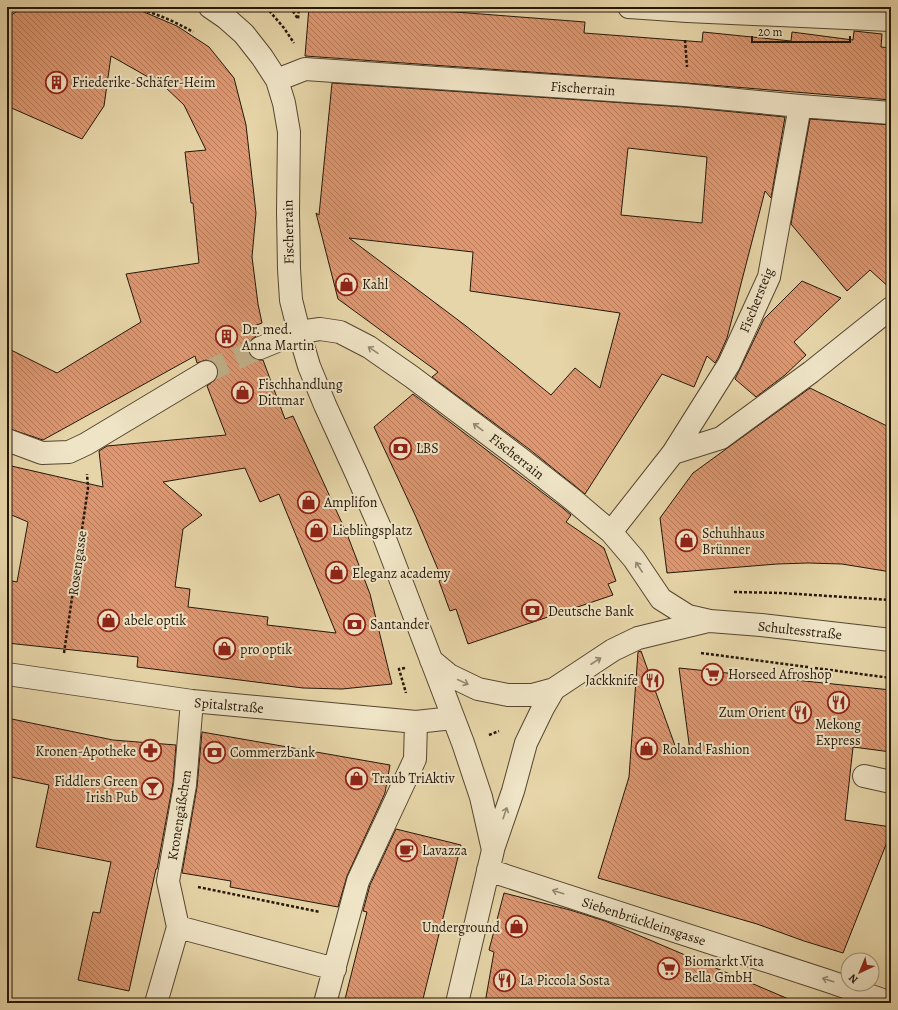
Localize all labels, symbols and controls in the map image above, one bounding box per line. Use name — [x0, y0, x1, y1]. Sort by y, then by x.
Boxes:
scale bar — [752, 18, 850, 44]
text: 20 m — [758, 24, 782, 40]
building icon: Friederike-Schäfer-Heim — [44, 69, 70, 95]
place label: Friederike-Schäfer-Heim — [72, 73, 216, 92]
street label: Fischerrain — [550, 77, 616, 100]
street label: Fischerrain — [278, 199, 299, 265]
street label: Fischersteig — [735, 265, 778, 336]
shop icon: Kahl — [334, 271, 360, 297]
place label: Kahl — [362, 275, 389, 294]
place label: Dr. med. Anna Martin — [241, 320, 315, 355]
building icon: Dr. med. Anna Martin — [213, 324, 239, 350]
one-way arrow — [368, 346, 379, 354]
place label: Fischhandlung Dittmar — [258, 375, 343, 410]
shop icon: Fischhandlung Dittmar — [230, 379, 256, 405]
one-way arrow — [473, 422, 484, 431]
street label: Fischerrain — [485, 429, 548, 484]
bank icon: LBS — [387, 435, 413, 461]
place label: LBS — [416, 439, 439, 458]
shop icon: Amplifon — [295, 489, 321, 515]
place label: Amplifon — [323, 493, 378, 512]
shop icon: Lieblingsplatz — [304, 517, 330, 543]
place label: Lieblingsplatz — [332, 521, 413, 540]
place label: Schuhhaus Brünner — [702, 524, 765, 559]
shop icon: Schuhhaus Brünner — [674, 528, 700, 554]
street label: Rosengasse — [64, 529, 91, 597]
shop icon: Eleganz academy — [324, 560, 350, 586]
one-way arrow — [635, 562, 643, 573]
place label: Eleganz academy — [352, 564, 451, 583]
bank icon: Deutsche Bank — [520, 598, 546, 624]
place label: Deutsche Bank — [548, 602, 634, 621]
shop icon: abele optik — [96, 607, 122, 633]
place label: abele optik — [124, 611, 186, 630]
bank icon: Santander — [342, 611, 368, 637]
place label: Santander — [370, 615, 430, 634]
street label: Schultesstraße — [757, 617, 843, 644]
shop icon: pro optik — [211, 636, 237, 662]
place label: pro optik — [240, 640, 292, 659]
one-way arrow — [590, 657, 602, 665]
supermarket icon: Horseed Afroshop — [700, 661, 726, 687]
place label: Horseed Afroshop — [728, 665, 832, 684]
restaurant icon: Jackknife — [640, 667, 666, 693]
place label: Jackknife — [585, 671, 638, 690]
one-way arrow — [457, 679, 469, 686]
restaurant icon: Mekong Express — [825, 689, 851, 715]
street label: Spitalstraße — [193, 693, 265, 718]
restaurant icon: Zum Orient — [788, 699, 814, 725]
place label: Zum Orient — [719, 703, 786, 722]
place label: Mekong Express — [815, 715, 861, 750]
shop icon: Roland Fashion — [634, 736, 660, 762]
pharmacy icon: Kronen-Apotheke — [138, 738, 164, 764]
bank icon: Commerzbank — [202, 739, 228, 765]
place label: Roland Fashion — [662, 740, 750, 759]
place label: Kronen-Apotheke — [35, 742, 136, 761]
place label: Commerzbank — [230, 743, 315, 762]
shop icon: Traub TriAktiv — [343, 765, 369, 791]
street label: Kronengäßchen — [163, 768, 196, 862]
place label: Traub TriAktiv — [372, 769, 455, 788]
place label: Fiddlers Green Irish Pub — [54, 772, 138, 807]
bar icon: Fiddlers Green Irish Pub — [140, 776, 166, 802]
one-way arrow — [502, 807, 509, 820]
cafe icon: Lavazza — [394, 837, 420, 863]
place label: Lavazza — [422, 841, 468, 860]
one-way arrow — [551, 888, 564, 895]
street label: Siebenbrückleinsgasse — [579, 892, 708, 950]
shop icon: Underground — [503, 914, 529, 940]
place label: Underground — [422, 918, 500, 937]
place label: Biomarkt Vita Bella GmbH — [684, 952, 765, 987]
north arrow — [840, 952, 880, 992]
supermarket icon: Biomarkt Vita Bella GmbH — [656, 956, 682, 982]
restaurant icon: La Piccola Sosta — [491, 967, 517, 993]
place label: La Piccola Sosta — [520, 971, 610, 990]
text: N — [845, 971, 861, 987]
one-way arrow — [822, 976, 834, 984]

